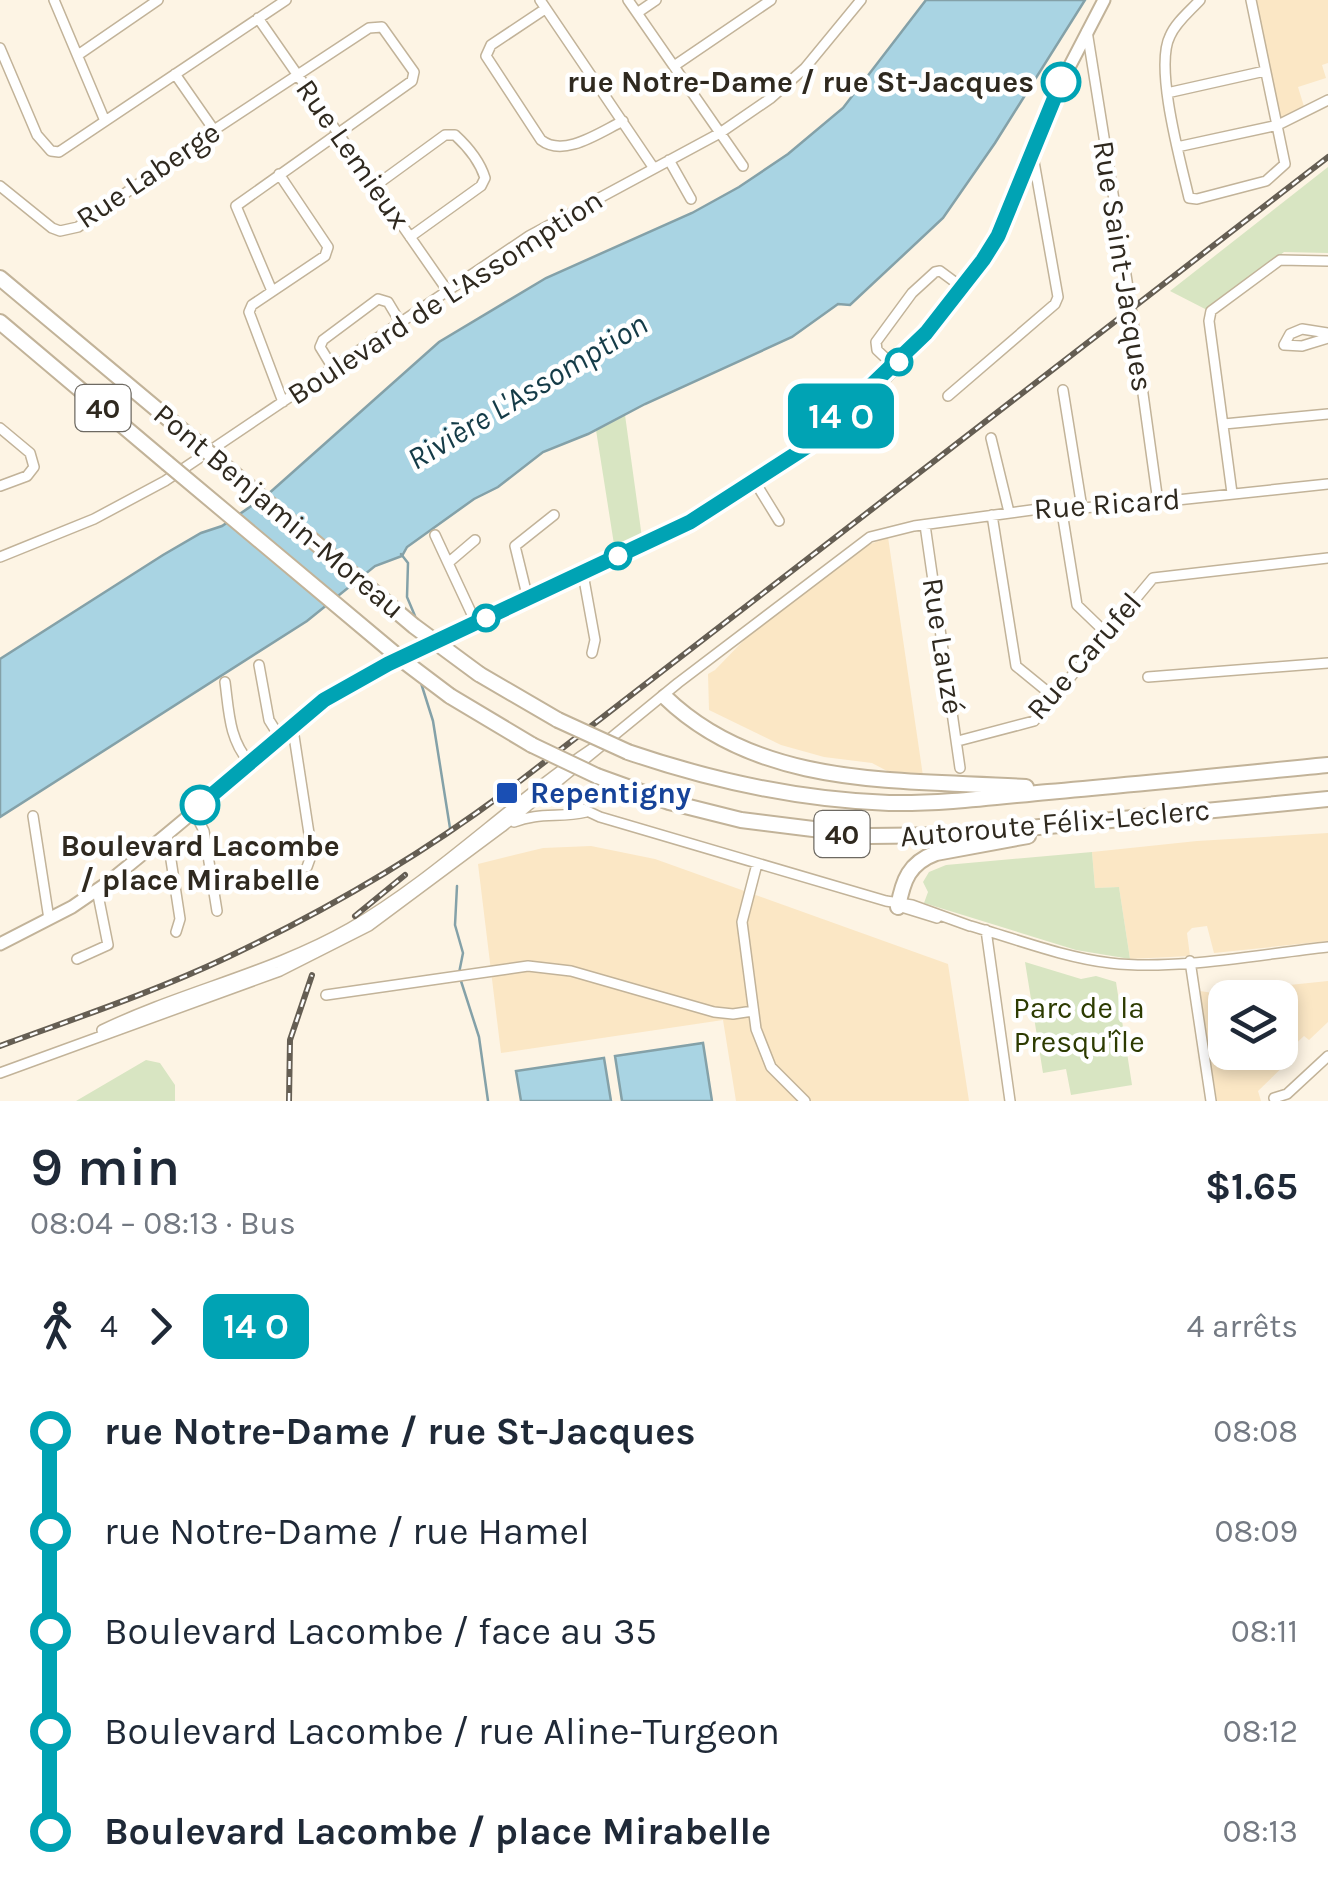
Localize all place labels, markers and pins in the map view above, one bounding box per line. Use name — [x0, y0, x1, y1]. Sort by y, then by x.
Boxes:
marker: rue Notre-Dame / rue St-Jacques — [1042, 63, 1080, 101]
place label: rue Notre-Dame / rue St-Jacques — [567, 64, 1034, 100]
unlabelled marker — [886, 349, 912, 375]
unlabelled marker — [605, 543, 631, 569]
unlabelled marker — [473, 605, 499, 631]
place label: Repentigny — [530, 775, 691, 811]
marker: Repentigny — [494, 780, 520, 806]
marker: Boulevard Lacombe / place Mirabelle — [181, 786, 219, 824]
place label: Boulevard Lacombe / place Mirabelle — [60, 828, 340, 898]

